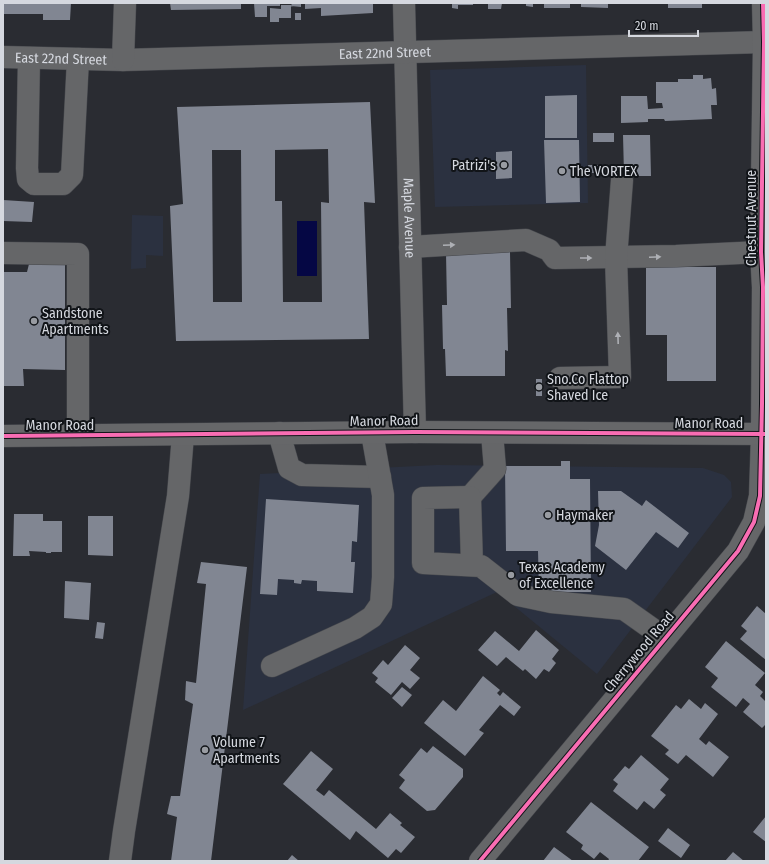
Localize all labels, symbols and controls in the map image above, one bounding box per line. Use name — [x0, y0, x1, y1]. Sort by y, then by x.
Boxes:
scale bar — [629, 12, 698, 38]
text: 20 m — [635, 19, 659, 33]
street label: East 22nd Street — [339, 43, 432, 62]
street label: East 22nd Street — [15, 49, 108, 68]
place label: Patrizi's — [452, 157, 496, 174]
marker: Patrizi's — [499, 160, 509, 170]
place label: The VORTEX — [570, 163, 637, 180]
marker: The VORTEX — [557, 166, 567, 176]
street label: Chestnut Avenue — [743, 170, 760, 266]
street label: Maple Avenue — [400, 178, 419, 258]
one-way arrow — [443, 241, 455, 248]
one-way arrow — [649, 254, 662, 260]
one-way arrow — [580, 255, 593, 261]
place label: Sandstone Apartments — [42, 305, 109, 338]
marker: Sandstone Apartments — [29, 316, 39, 326]
one-way arrow — [615, 332, 622, 344]
place label: Sno.Co Flattop Shaved Ice — [547, 371, 629, 404]
marker: Sno.Co Flattop Shaved Ice — [534, 382, 544, 392]
street label: Manor Road — [349, 412, 419, 430]
street label: Manor Road — [675, 415, 743, 432]
street label: Manor Road — [26, 417, 94, 434]
place label: Haymaker — [556, 507, 613, 524]
marker: Haymaker — [543, 510, 553, 520]
place label: Texas Academy of Excellence — [519, 559, 606, 592]
marker: Texas Academy of Excellence — [506, 570, 516, 580]
street label: Cherrywood Road — [600, 608, 678, 696]
place label: Volume 7 Apartments — [213, 734, 280, 767]
marker: Volume 7 Apartments — [200, 745, 210, 755]

